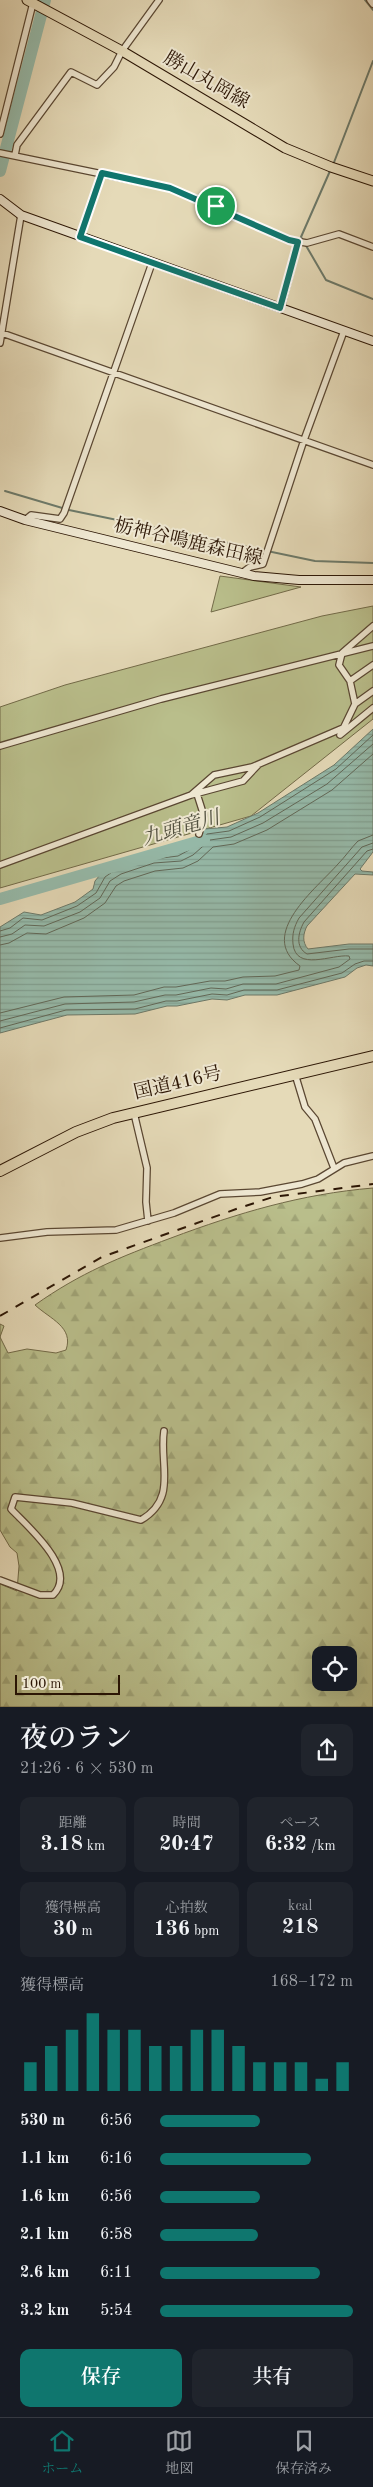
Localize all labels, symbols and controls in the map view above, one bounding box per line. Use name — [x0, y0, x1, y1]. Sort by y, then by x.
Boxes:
street label: 勝山丸岡線 — [160, 47, 253, 113]
pin — [195, 185, 237, 227]
icon: arrive — [202, 192, 230, 220]
street label: 栃神谷鳴鹿森田線 — [112, 515, 265, 569]
water label: 九頭竜川 — [139, 806, 224, 850]
street label: 国道416号 — [132, 1063, 224, 1103]
map controls — [312, 1646, 357, 1691]
button: locate — [312, 1646, 357, 1691]
scale bar — [15, 1672, 120, 1695]
text: 100 m — [22, 1677, 61, 1691]
button: share — [301, 1724, 353, 1776]
text: 夜のラン — [20, 1726, 132, 1754]
text: 21:26 · 6 × 530 m — [20, 1761, 153, 1777]
text: 距離 — [59, 1816, 87, 1830]
text: 時間 — [172, 1816, 200, 1830]
text: ペース — [280, 1816, 321, 1830]
text: 3.18 — [40, 1834, 83, 1855]
text: 20:47 — [159, 1834, 214, 1855]
text: 6:32 — [265, 1834, 307, 1855]
text: km — [83, 1839, 105, 1853]
text: /km — [307, 1839, 336, 1853]
text: kcal — [288, 1899, 312, 1913]
text: 獲得標高 — [45, 1901, 101, 1915]
text: 心拍数 — [165, 1901, 207, 1915]
text: 218 — [282, 1917, 318, 1938]
text: 30 — [53, 1919, 77, 1940]
text: 136 — [153, 1919, 190, 1940]
text: m — [77, 1924, 93, 1938]
text: bpm — [190, 1924, 220, 1938]
text: 168–172 m — [270, 1974, 353, 1990]
text: 獲得標高 — [20, 1978, 84, 1994]
text: 530 m — [20, 2113, 65, 2129]
text: 6:56 — [100, 2113, 132, 2129]
text: 1.1 km — [20, 2151, 69, 2167]
text: 6:16 — [100, 2151, 132, 2167]
text: 1.6 km — [20, 2189, 69, 2205]
text: 6:56 — [100, 2189, 132, 2205]
text: 2.1 km — [20, 2227, 69, 2243]
text: 6:58 — [100, 2227, 132, 2243]
text: 2.6 km — [20, 2265, 69, 2281]
text: 6:11 — [100, 2265, 132, 2281]
text: 3.2 km — [20, 2303, 69, 2319]
text: 5:54 — [100, 2303, 132, 2319]
button: 保存 — [20, 2349, 182, 2407]
button: 共有 — [192, 2349, 353, 2407]
tab: ホーム — [41, 2427, 83, 2478]
tab: 地図 — [165, 2427, 193, 2478]
tab: 保存済み — [276, 2427, 332, 2478]

